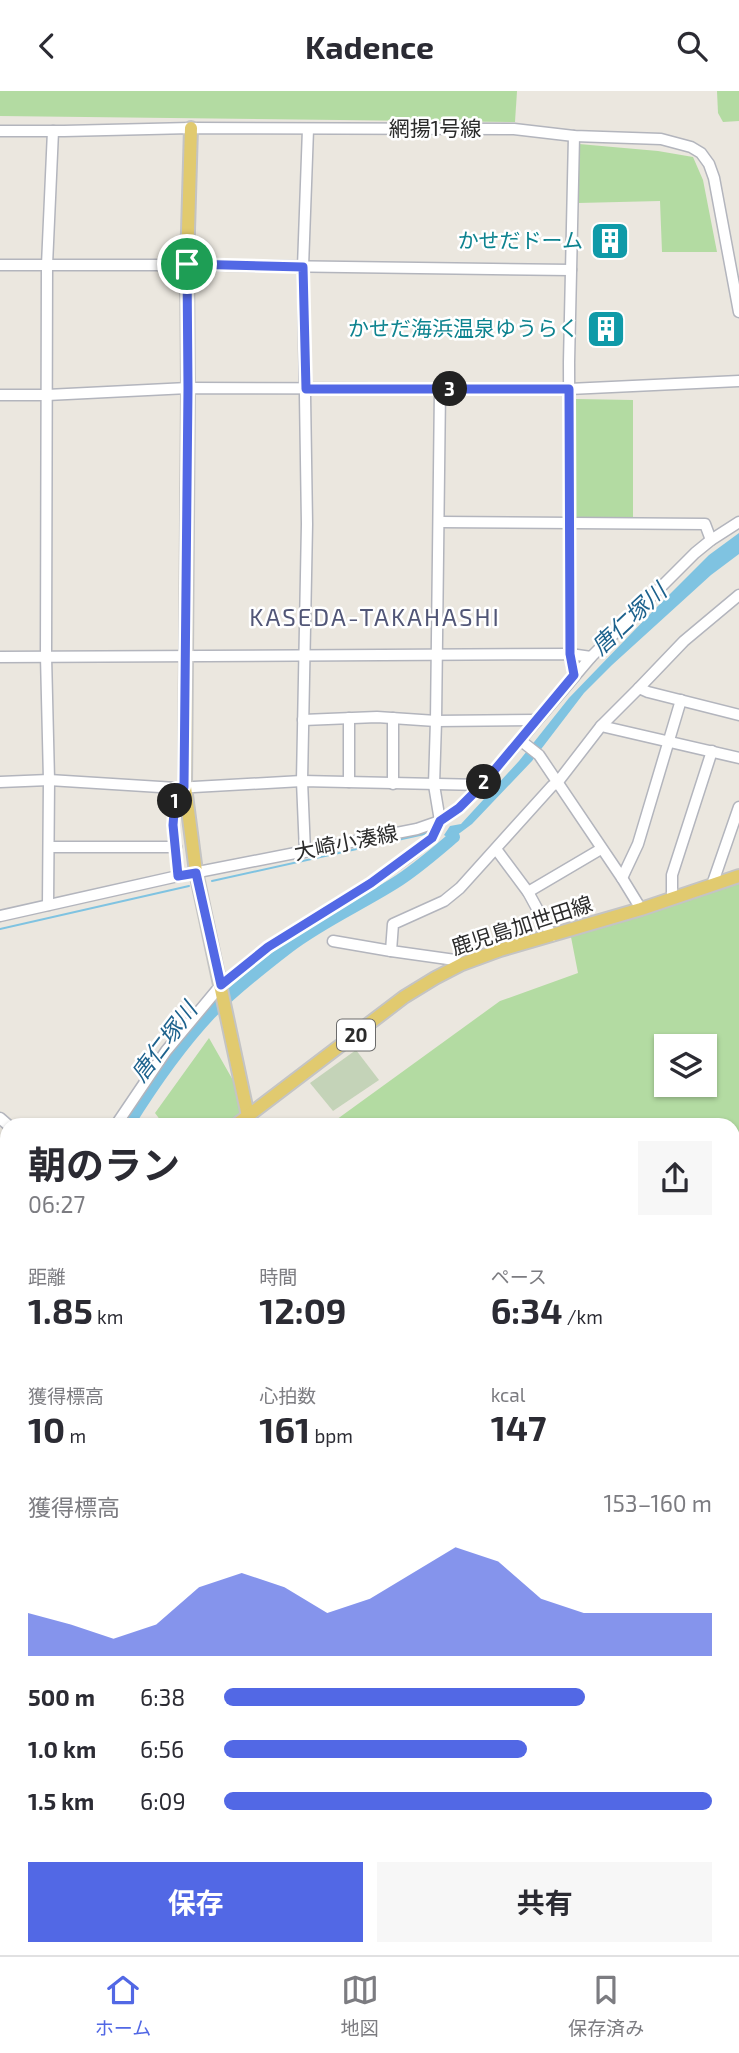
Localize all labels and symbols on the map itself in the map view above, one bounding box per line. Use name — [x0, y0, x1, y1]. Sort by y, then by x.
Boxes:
street label: 網揚1号線 — [389, 115, 481, 140]
building icon: かせだドーム — [589, 220, 631, 262]
place label: かせだドーム — [458, 227, 583, 252]
pin — [157, 234, 217, 294]
building icon: かせだ海浜温泉ゆうらく — [585, 308, 627, 350]
place label: かせだ海浜温泉ゆうらく — [348, 315, 579, 340]
pin: 3 — [433, 371, 468, 407]
water label: 唐仁塚川 — [585, 575, 674, 660]
district label: KASEDA-TAKAHASHI — [249, 602, 501, 631]
pin: 2 — [466, 765, 502, 799]
pin: 1 — [158, 783, 192, 819]
street label: 大崎小湊線 — [292, 819, 400, 864]
street label: 鹿児島加世田線 — [448, 890, 595, 959]
water label: 唐仁塚川 — [124, 994, 204, 1087]
road number: 20 — [337, 1019, 375, 1051]

